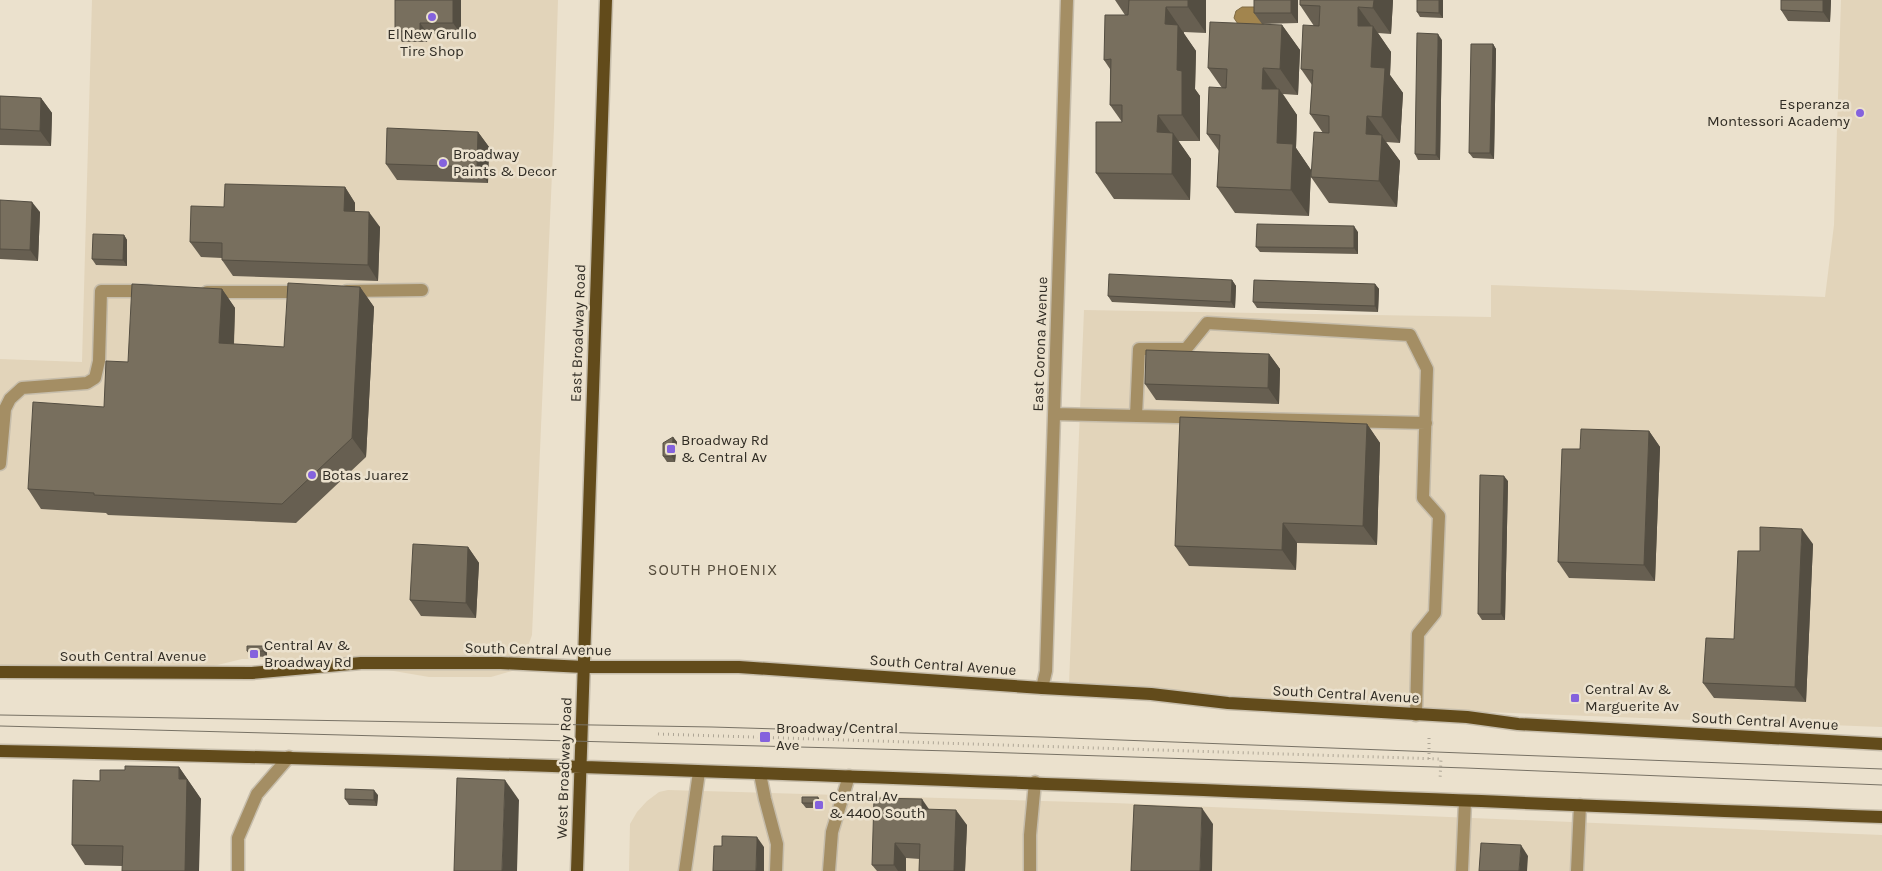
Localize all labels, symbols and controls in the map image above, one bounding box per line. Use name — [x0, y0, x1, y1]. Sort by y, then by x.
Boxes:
marker: El New Grullo Tire Shop — [426, 11, 438, 23]
place label: El New Grullo Tire Shop — [387, 25, 477, 60]
place label: Esperanza Montessori Academy — [1707, 95, 1850, 130]
marker: Esperanza Montessori Academy — [1854, 107, 1866, 119]
place label: Broadway Paints & Decor — [453, 145, 557, 180]
marker: Broadway Paints & Decor — [437, 157, 449, 169]
street label: East Broadway Road — [567, 264, 589, 402]
street label: East Corona Avenue — [1029, 276, 1051, 412]
place label: Broadway Rd & Central Av — [681, 431, 769, 466]
marker: Broadway Rd & Central Av — [665, 443, 677, 455]
place label: Botas Juarez — [322, 466, 409, 484]
marker: Botas Juarez — [306, 469, 318, 481]
district label: SOUTH PHOENIX — [648, 560, 778, 579]
place label: Central Av & Broadway Rd — [264, 636, 352, 671]
street label: South Central Avenue — [464, 639, 612, 659]
street label: South Central Avenue — [60, 647, 207, 665]
marker: Central Av & Broadway Rd — [248, 648, 260, 660]
street label: South Central Avenue — [869, 651, 1017, 679]
place label: Central Av & Marguerite Av — [1585, 680, 1679, 715]
street label: South Central Avenue — [1272, 681, 1420, 707]
marker: Central Av & Marguerite Av — [1569, 692, 1581, 704]
street label: West Broadway Road — [553, 697, 575, 839]
street label: South Central Avenue — [1691, 708, 1839, 734]
place label: Broadway/Central Ave — [776, 719, 898, 754]
marker: Broadway/Central Ave — [758, 730, 772, 744]
place label: Central Av & 4400 South — [829, 787, 925, 822]
marker: Central Av & 4400 South — [813, 799, 825, 811]

